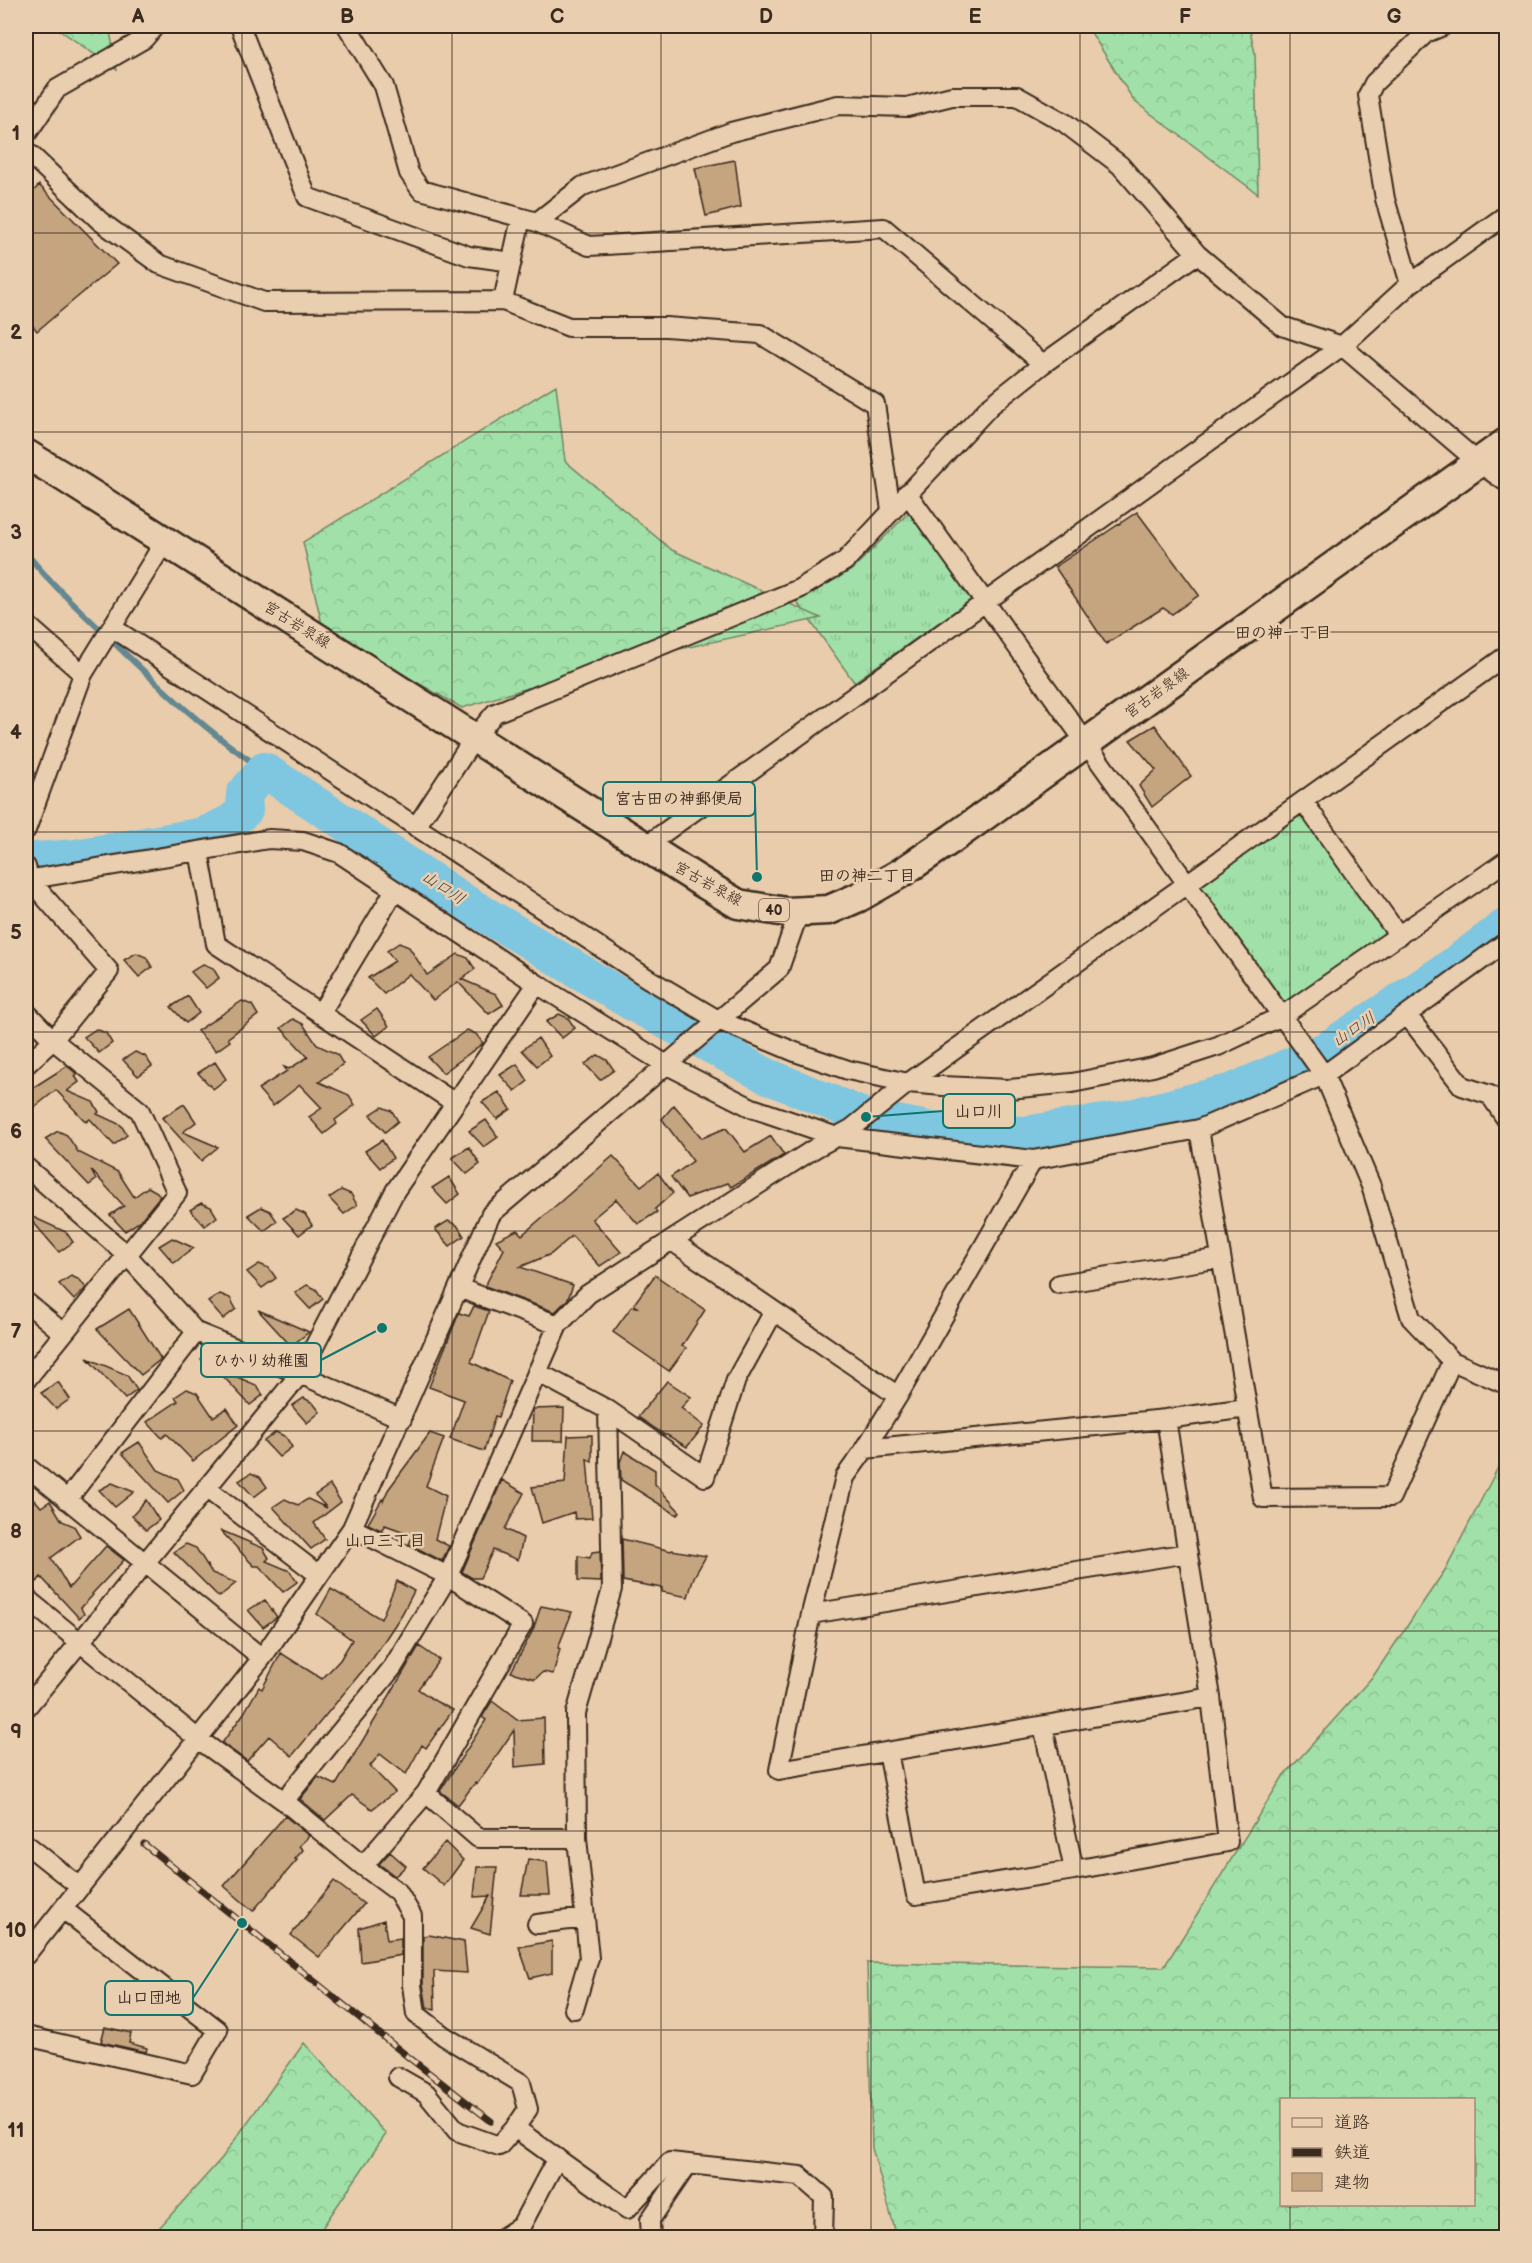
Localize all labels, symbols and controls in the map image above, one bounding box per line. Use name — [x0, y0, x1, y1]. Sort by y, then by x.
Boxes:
text: A — [131, 5, 145, 29]
text: B — [340, 5, 354, 29]
text: C — [550, 5, 564, 29]
text: D — [759, 5, 773, 29]
text: E — [969, 5, 982, 29]
text: F — [1179, 5, 1191, 29]
text: G — [1387, 5, 1402, 29]
text: 1 — [12, 122, 20, 146]
text: 2 — [10, 321, 22, 345]
text: 3 — [10, 521, 22, 545]
street label: 宮古岩泉線 — [260, 597, 334, 653]
district label: 田の神一丁目 — [1235, 624, 1331, 643]
street label: 宮古岩泉線 — [1121, 663, 1193, 723]
text: 4 — [10, 721, 22, 745]
callout: 宮古田の神郵便局 — [603, 782, 755, 816]
text: 宮古田の神郵便局 — [615, 790, 743, 809]
street label: 宮古岩泉線 — [671, 858, 745, 910]
water label: 山口川 — [418, 867, 468, 909]
district label: 田の神二丁目 — [819, 867, 915, 886]
road number: 40 — [759, 899, 789, 921]
text: 5 — [10, 921, 22, 945]
water label: 山口川 — [1329, 1009, 1379, 1051]
callout: 山口川 — [943, 1094, 1015, 1128]
text: 山口川 — [955, 1103, 1003, 1122]
text: 6 — [10, 1120, 22, 1144]
text: 7 — [10, 1320, 22, 1344]
callout: ひかり幼稚園 — [201, 1343, 321, 1377]
text: ひかり幼稚園 — [213, 1352, 309, 1371]
text: 8 — [10, 1520, 22, 1544]
district label: 山口三丁目 — [345, 1532, 425, 1551]
text: 9 — [10, 1720, 22, 1744]
text: 10 — [6, 1919, 26, 1943]
callout: 山口団地 — [105, 1981, 193, 2015]
text: 山口団地 — [117, 1989, 181, 2008]
legend — [1280, 2098, 1475, 2206]
text: 道路 — [1334, 2112, 1370, 2133]
text: 11 — [8, 2119, 24, 2143]
text: 鉄道 — [1334, 2142, 1370, 2163]
text: 建物 — [1334, 2172, 1370, 2193]

